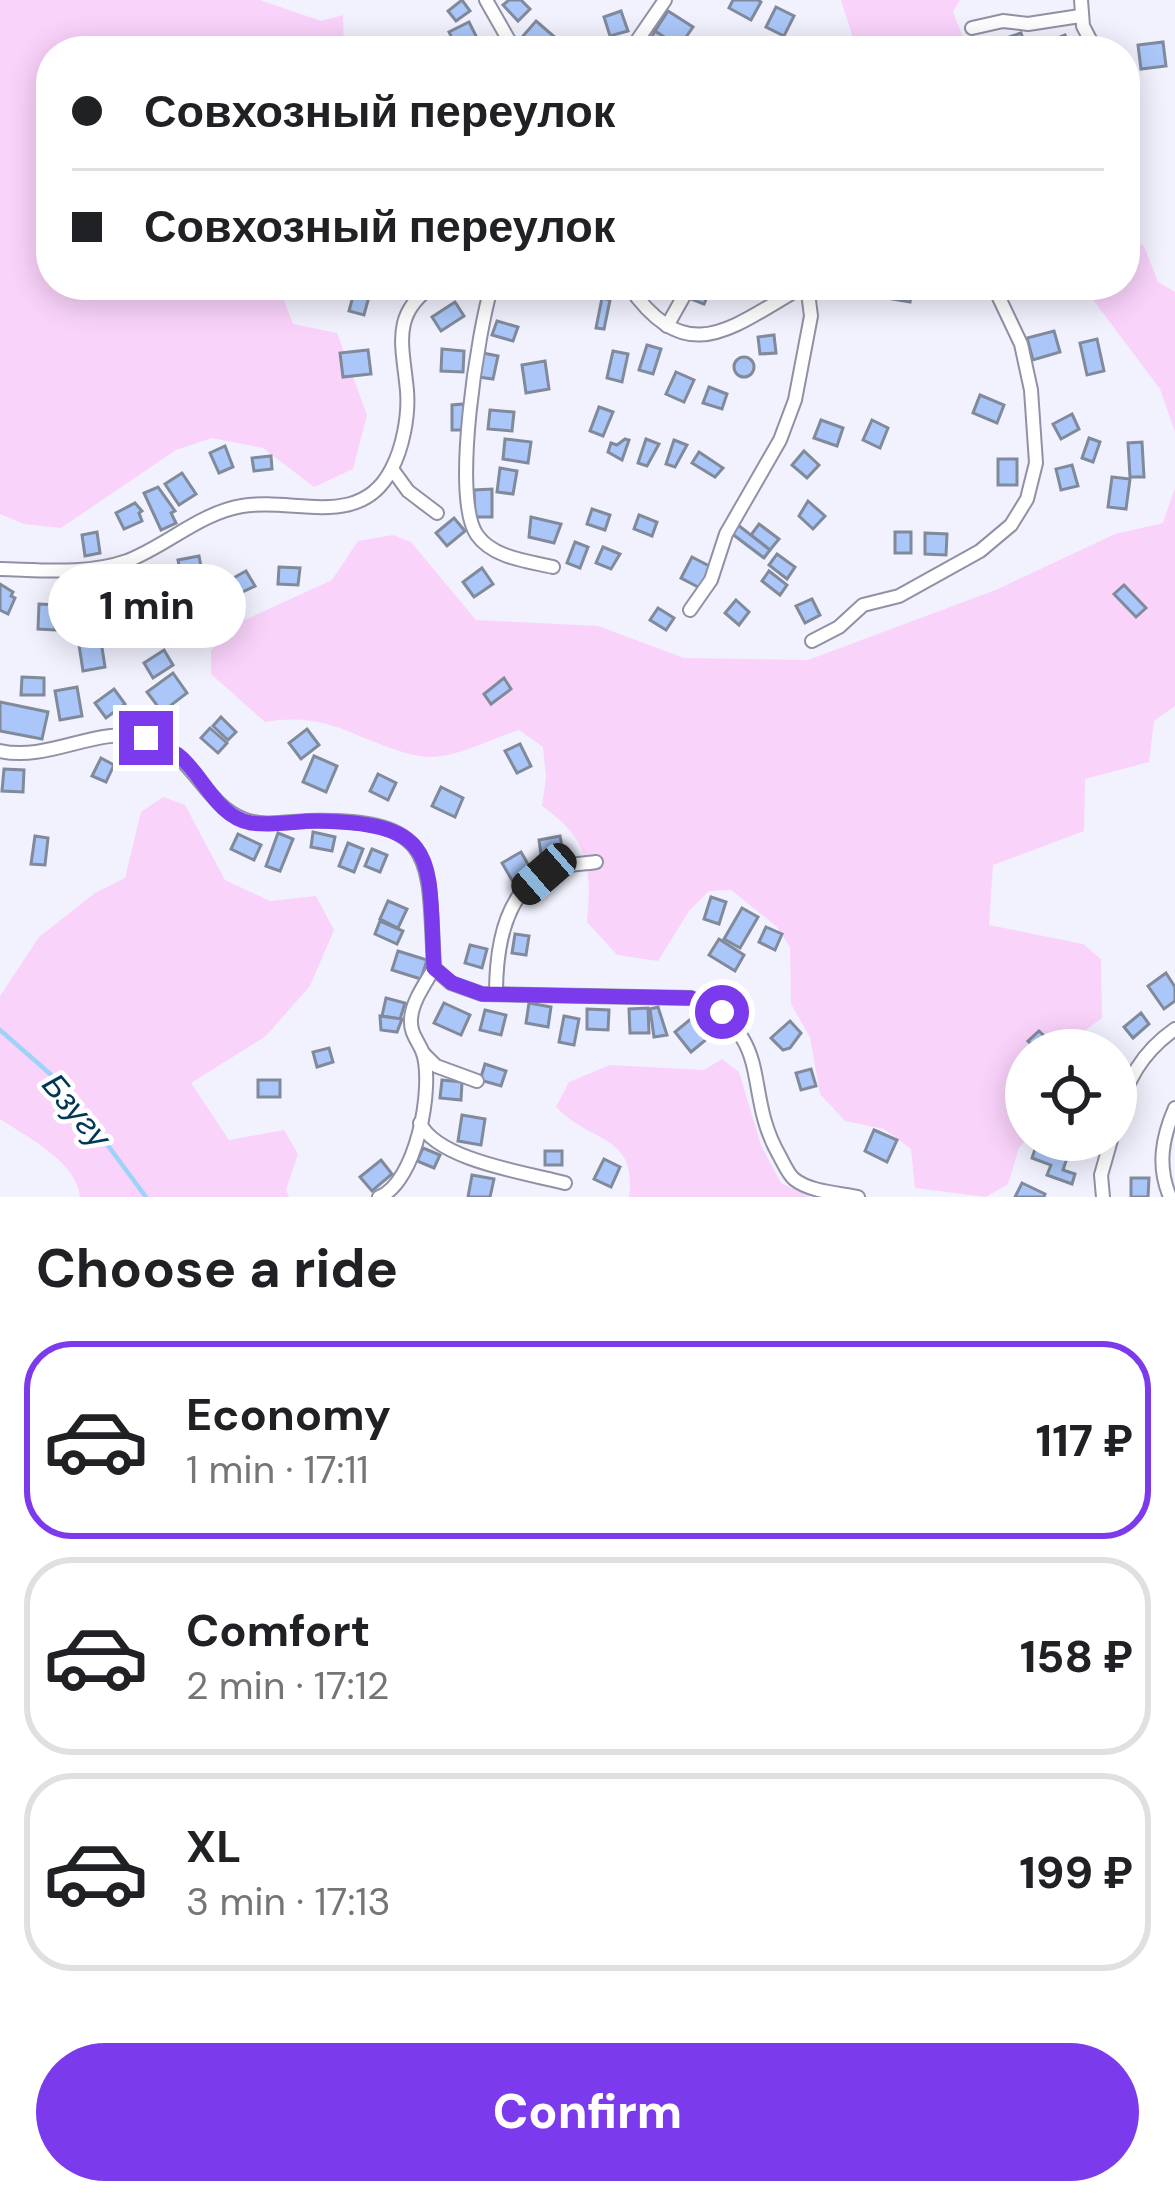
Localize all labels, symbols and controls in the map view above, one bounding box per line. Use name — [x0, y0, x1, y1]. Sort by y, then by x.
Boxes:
text: Совхозный переулок — [144, 82, 615, 141]
text: Совхозный переулок — [144, 197, 615, 256]
callout: 1 min — [47, 564, 245, 648]
text: 1 min — [99, 580, 195, 631]
route end — [119, 711, 173, 765]
car — [505, 837, 583, 911]
route start — [695, 985, 749, 1039]
map controls — [1005, 1029, 1137, 1161]
button: locate — [1005, 1029, 1137, 1161]
water label: Бзугу — [33, 1064, 122, 1159]
text: Choose a ride — [36, 1233, 398, 1304]
text: Economy — [186, 1385, 391, 1444]
icon: car — [42, 1386, 150, 1494]
text: 117 ₽ — [1036, 1411, 1133, 1470]
text: 1 min · 17:11 — [186, 1444, 369, 1495]
text: Comfort — [186, 1601, 370, 1660]
icon: car — [42, 1602, 150, 1710]
text: 158 ₽ — [1020, 1627, 1133, 1686]
text: 2 min · 17:12 — [186, 1660, 389, 1711]
text: XL — [186, 1817, 241, 1876]
icon: car — [42, 1818, 150, 1926]
text: 199 ₽ — [1019, 1843, 1133, 1902]
text: 3 min · 17:13 — [186, 1876, 390, 1927]
button: Confirm — [36, 2043, 1139, 2181]

